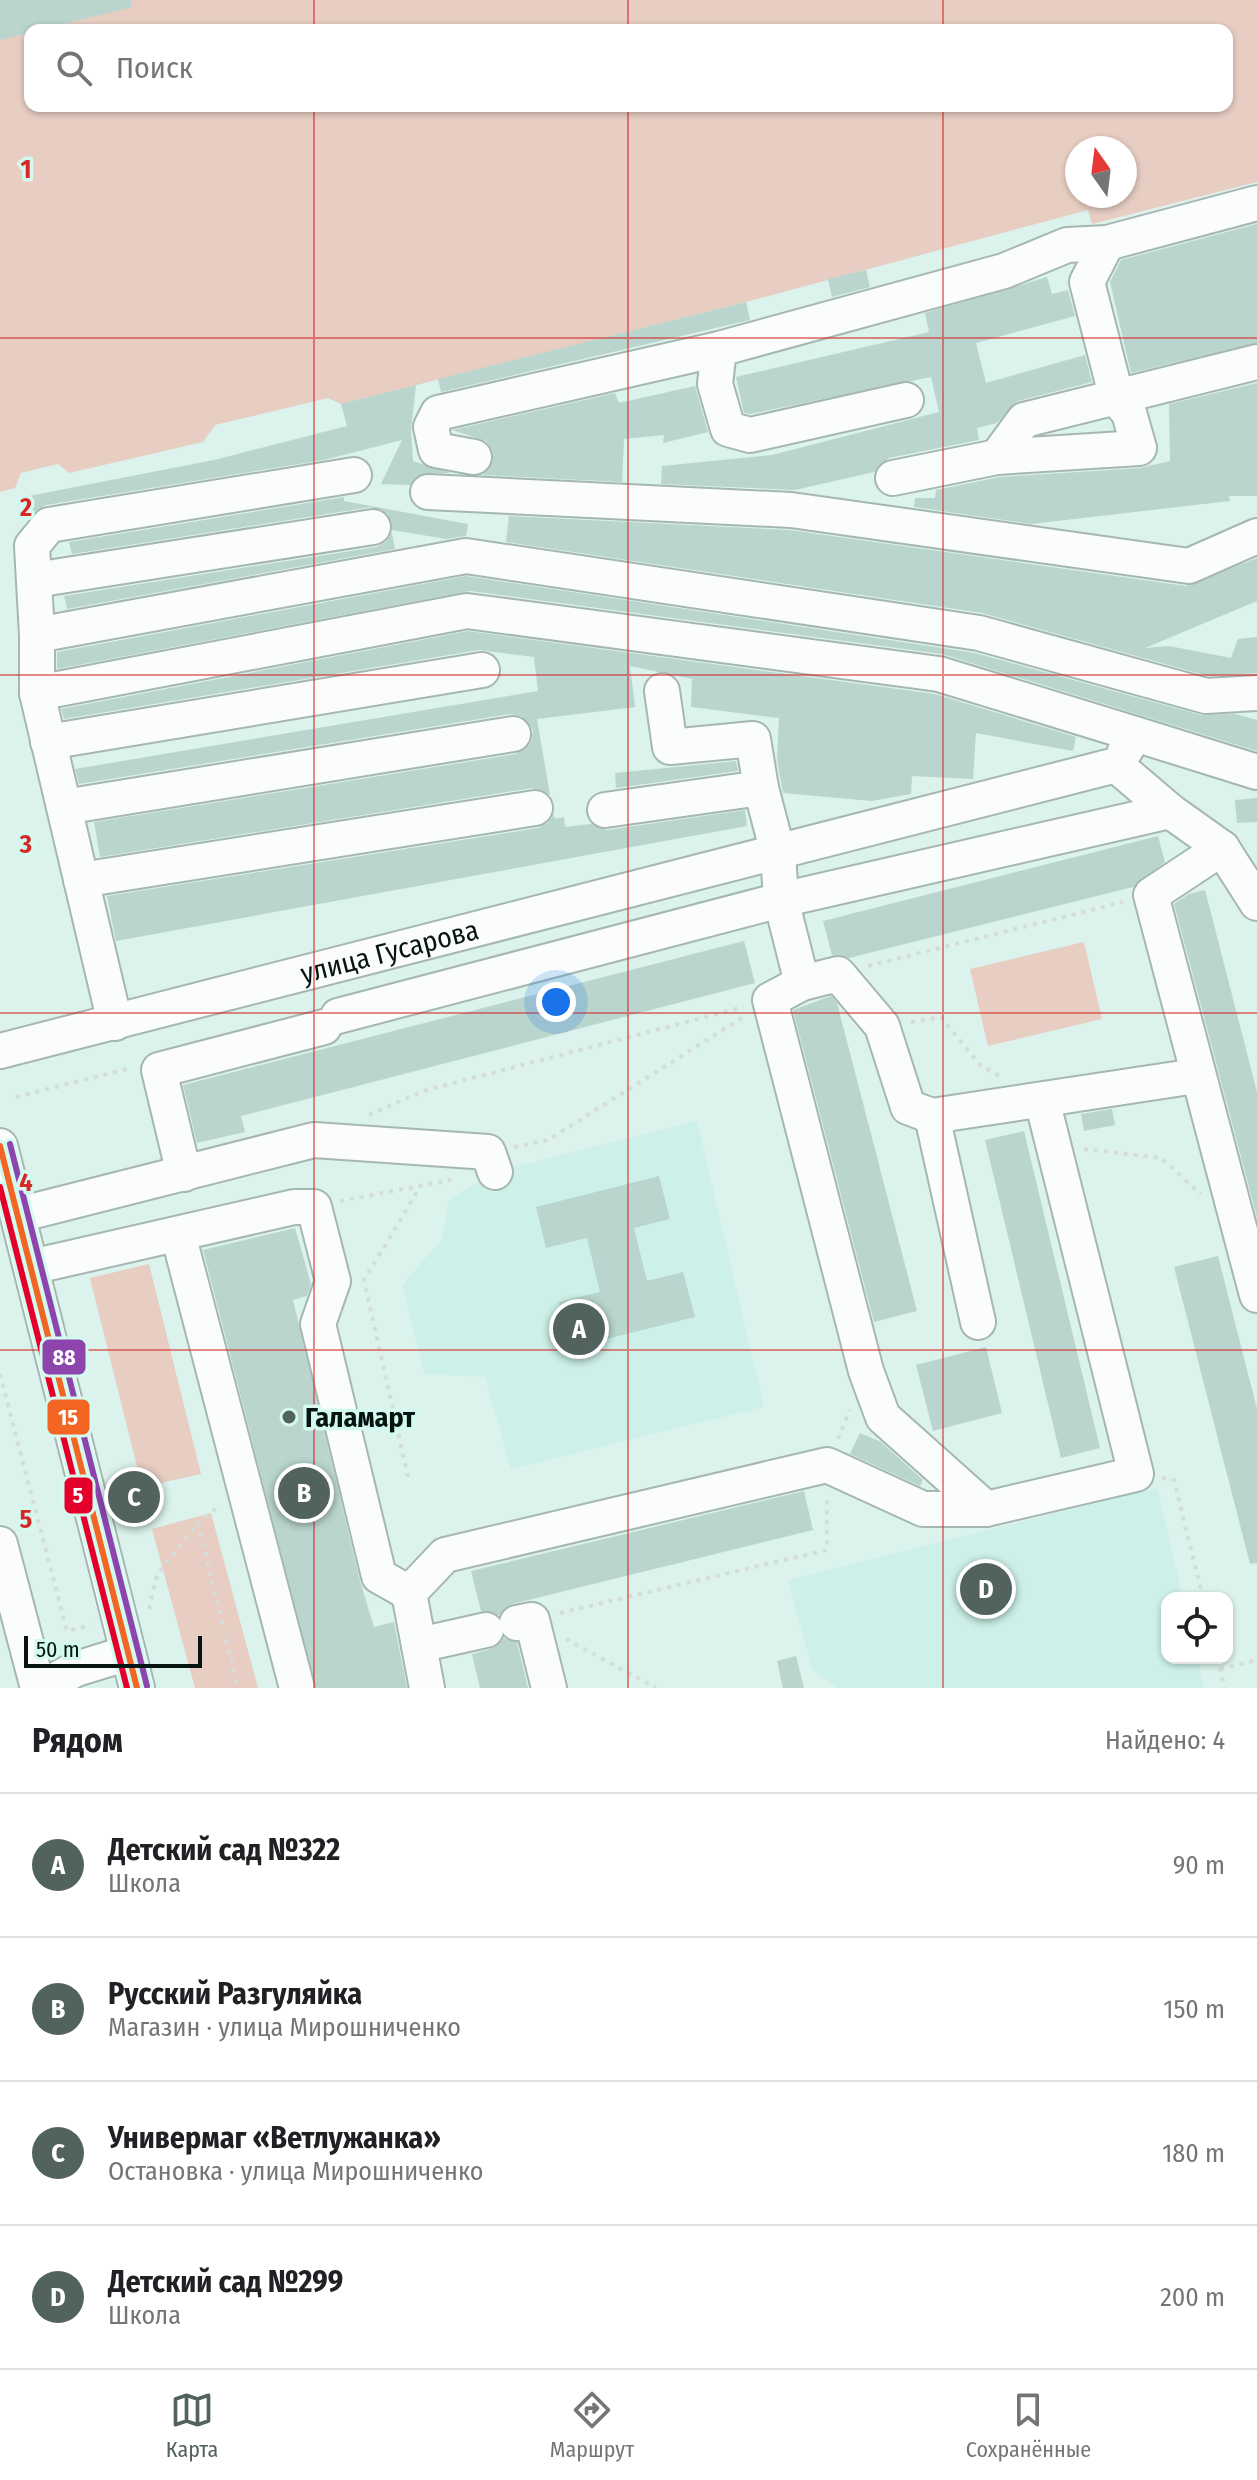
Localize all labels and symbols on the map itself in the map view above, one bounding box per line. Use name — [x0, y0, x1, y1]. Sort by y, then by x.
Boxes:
north arrow — [1065, 136, 1137, 208]
text: 1 — [21, 154, 32, 185]
text: 2 — [19, 492, 32, 523]
text: 3 — [19, 829, 32, 860]
street label: улица Гусарова — [297, 913, 482, 990]
your location — [536, 982, 576, 1022]
text: 4 — [19, 1167, 33, 1198]
pin: A — [553, 1299, 605, 1359]
line badge: 88 — [41, 1338, 87, 1376]
text: 88 — [52, 1344, 76, 1371]
line badge: 15 — [46, 1398, 91, 1436]
place label: Галамарт — [305, 1401, 416, 1434]
text: 15 — [58, 1404, 78, 1431]
marker: Галамарт — [280, 1408, 298, 1426]
pin: B — [278, 1463, 330, 1523]
pin: C — [108, 1467, 160, 1527]
line badge: 5 — [63, 1476, 94, 1515]
text: 5 — [73, 1482, 84, 1509]
text: 5 — [20, 1504, 33, 1535]
pin: D — [960, 1559, 1012, 1619]
scale bar — [24, 1632, 202, 1668]

